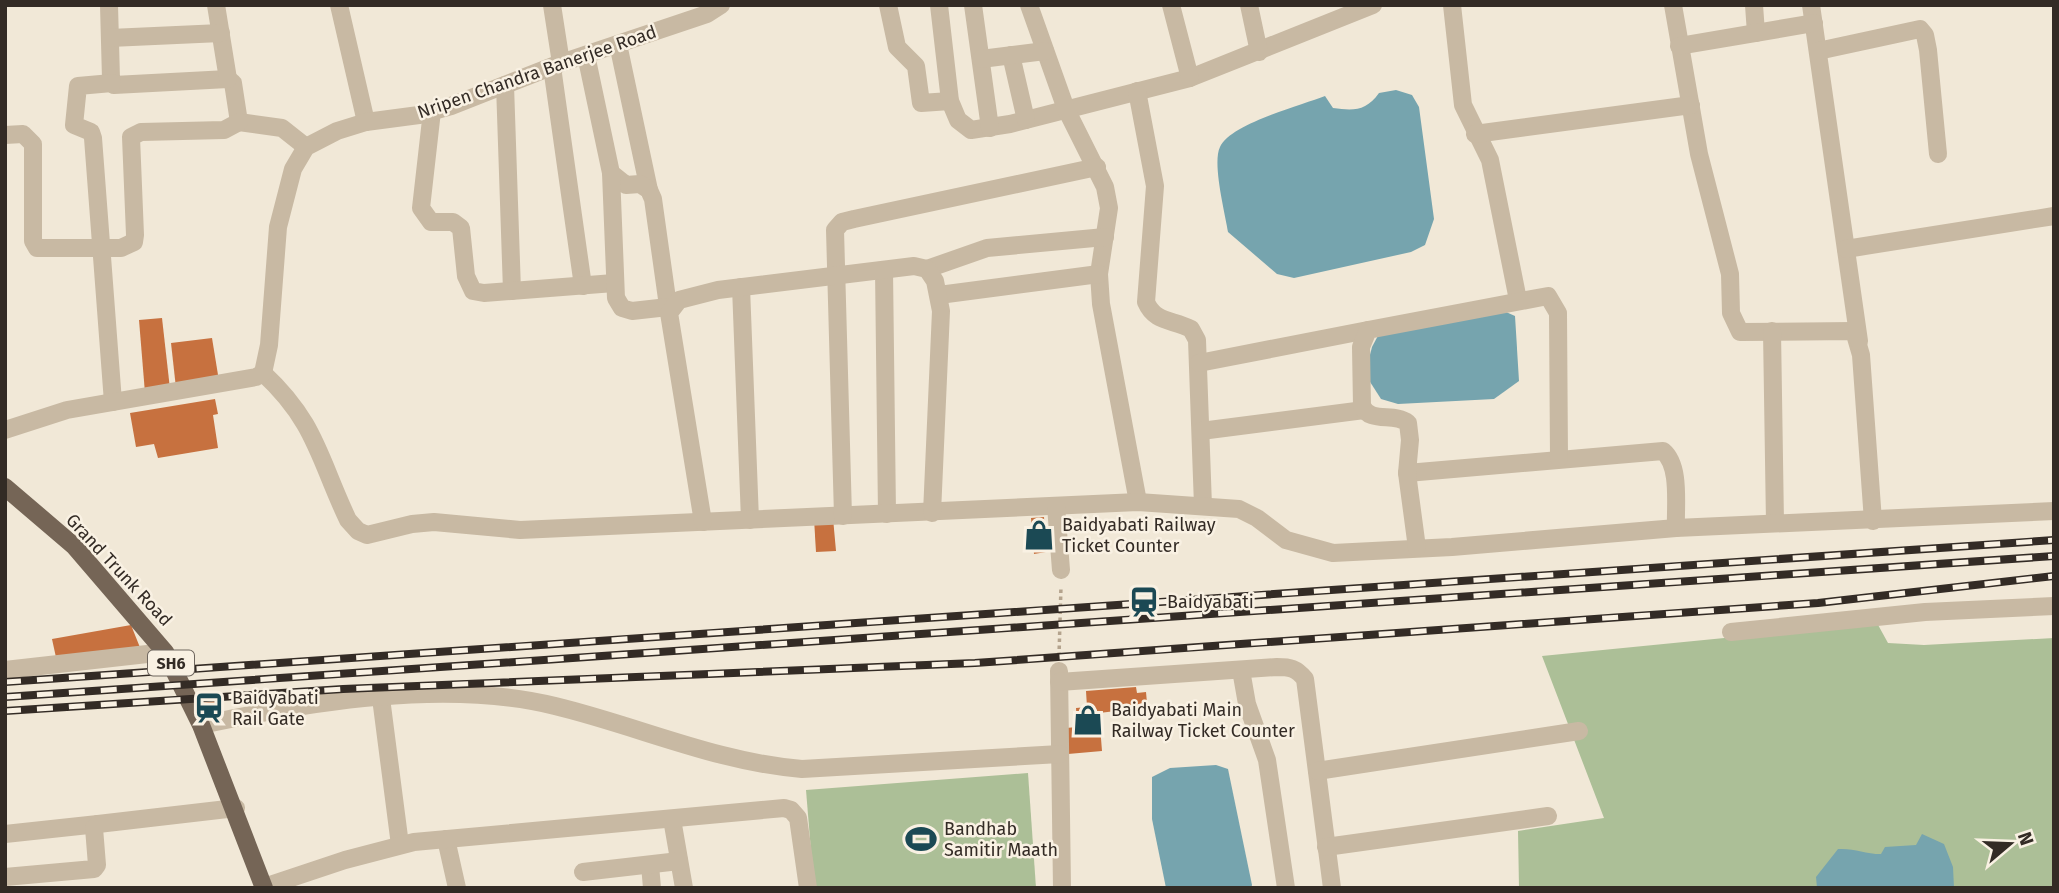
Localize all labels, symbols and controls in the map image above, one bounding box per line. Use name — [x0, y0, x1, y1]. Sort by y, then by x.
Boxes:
street label: Nripen Chandra Banerjee Road — [415, 21, 659, 123]
street label: Grand Trunk Road — [61, 509, 177, 631]
place label: Baidyabati Railway Ticket Counter — [1062, 514, 1216, 557]
shop icon: Baidyabati Railway Ticket Counter — [1022, 518, 1056, 552]
station icon: Baidyabati — [1127, 585, 1161, 619]
place label: Baidyabati — [1167, 591, 1254, 613]
road number: SH6 — [148, 650, 194, 676]
place label: Baidyabati Rail Gate — [232, 687, 319, 730]
station icon: Baidyabati Rail Gate — [192, 691, 226, 725]
place label: Baidyabati Main Railway Ticket Counter — [1111, 699, 1295, 742]
shop icon: Baidyabati Main Railway Ticket Counter — [1071, 703, 1105, 737]
north arrow — [1975, 809, 2045, 879]
place label: Bandhab Samitir Maath — [944, 818, 1058, 861]
sports icon: Bandhab Samitir Maath — [904, 822, 938, 856]
text: N — [2013, 829, 2039, 848]

